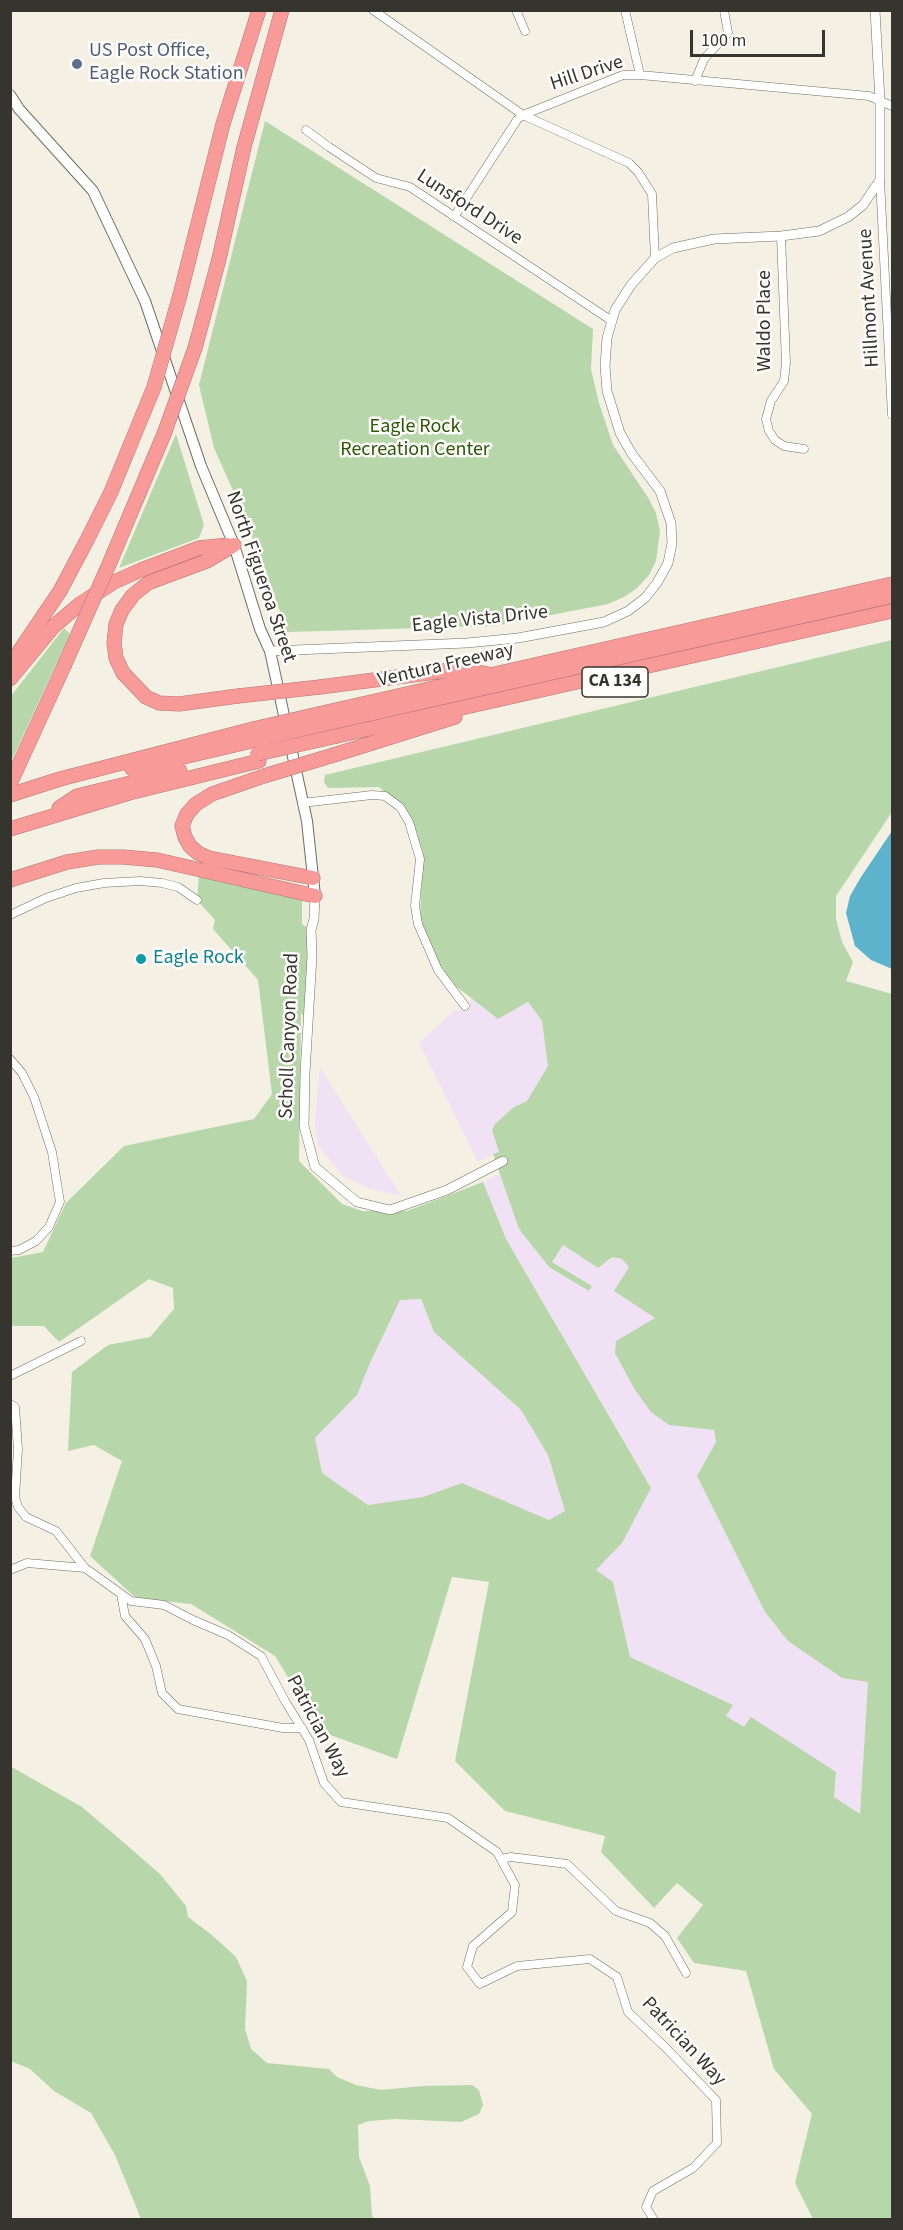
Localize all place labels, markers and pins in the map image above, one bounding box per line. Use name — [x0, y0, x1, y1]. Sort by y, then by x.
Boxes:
place label: US Post Office, Eagle Rock Station — [89, 40, 244, 87]
marker: US Post Office, Eagle Rock Station — [70, 57, 84, 71]
place label: Eagle Rock — [153, 947, 244, 971]
marker: Eagle Rock — [134, 952, 148, 966]

